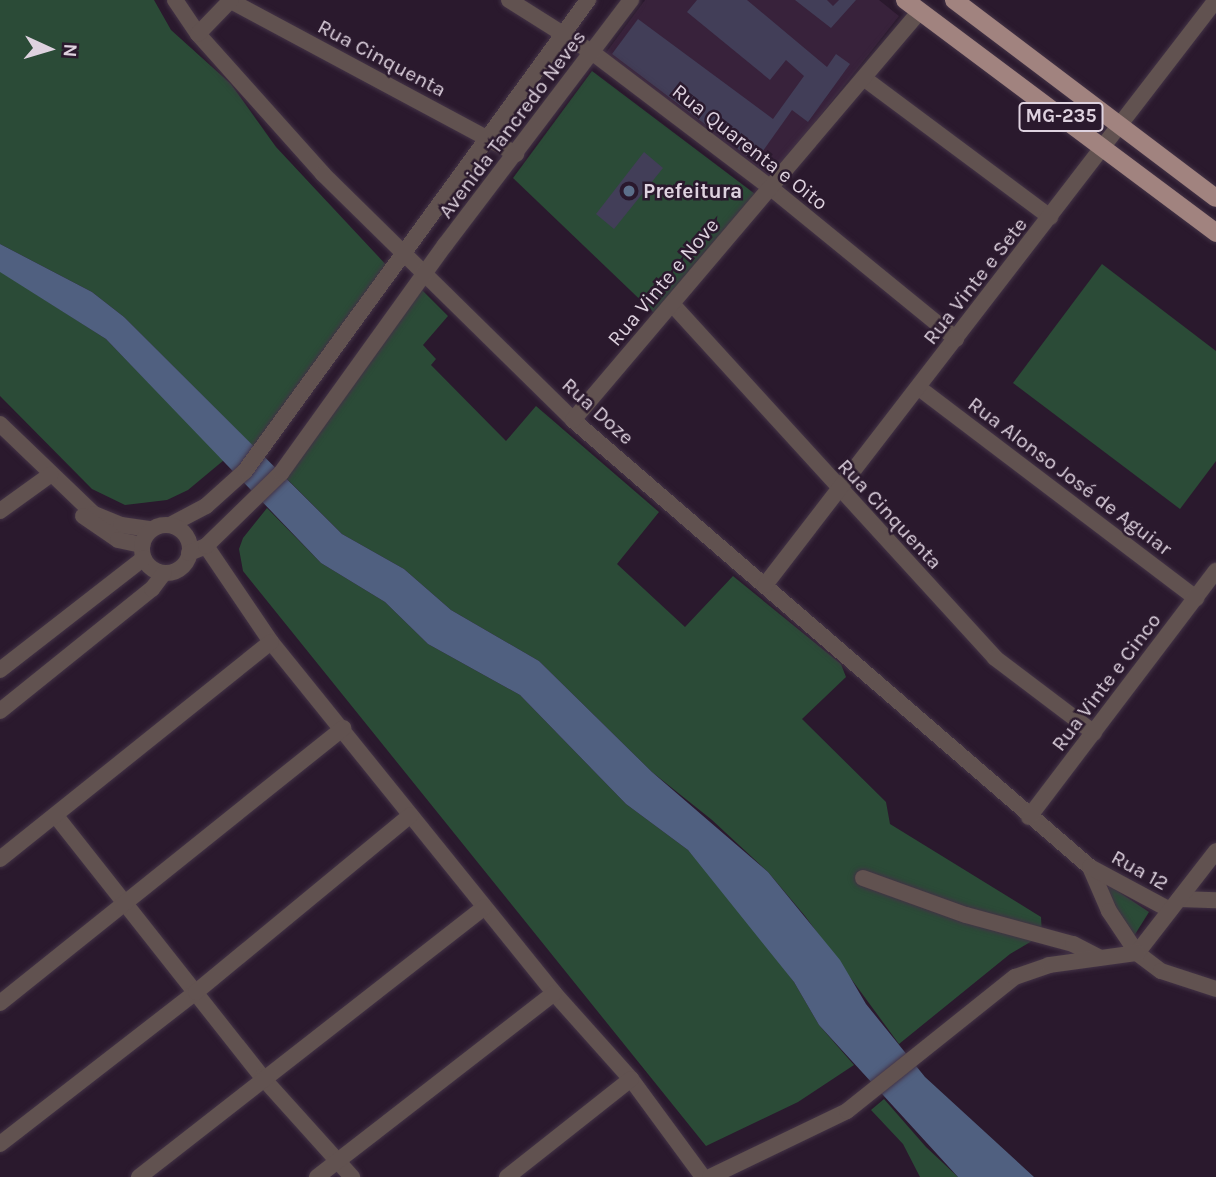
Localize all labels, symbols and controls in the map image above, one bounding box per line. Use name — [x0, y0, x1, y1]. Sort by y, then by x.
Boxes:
north arrow — [14, 14, 84, 84]
street label: Rua Cinquenta — [313, 14, 451, 102]
street label: Avenida Tancredo Neves — [433, 25, 591, 223]
text: N — [59, 43, 81, 58]
street label: Rua Quarenta e Oito — [667, 78, 833, 216]
road number: MG-235 — [1017, 102, 1105, 132]
place label: Prefeitura — [643, 178, 742, 204]
marker: Prefeitura — [621, 183, 637, 199]
street label: Rua Vinte e Sete — [918, 212, 1032, 350]
street label: Rua Vinte e Nove — [602, 213, 724, 351]
street label: Rua Doze — [557, 372, 639, 450]
street label: Rua Alonso José de Aguiar — [963, 391, 1177, 561]
street label: Rua Cinquenta — [832, 454, 948, 574]
street label: Rua Vinte e Cinco — [1046, 608, 1166, 756]
street label: Rua 12 — [1107, 844, 1173, 896]

